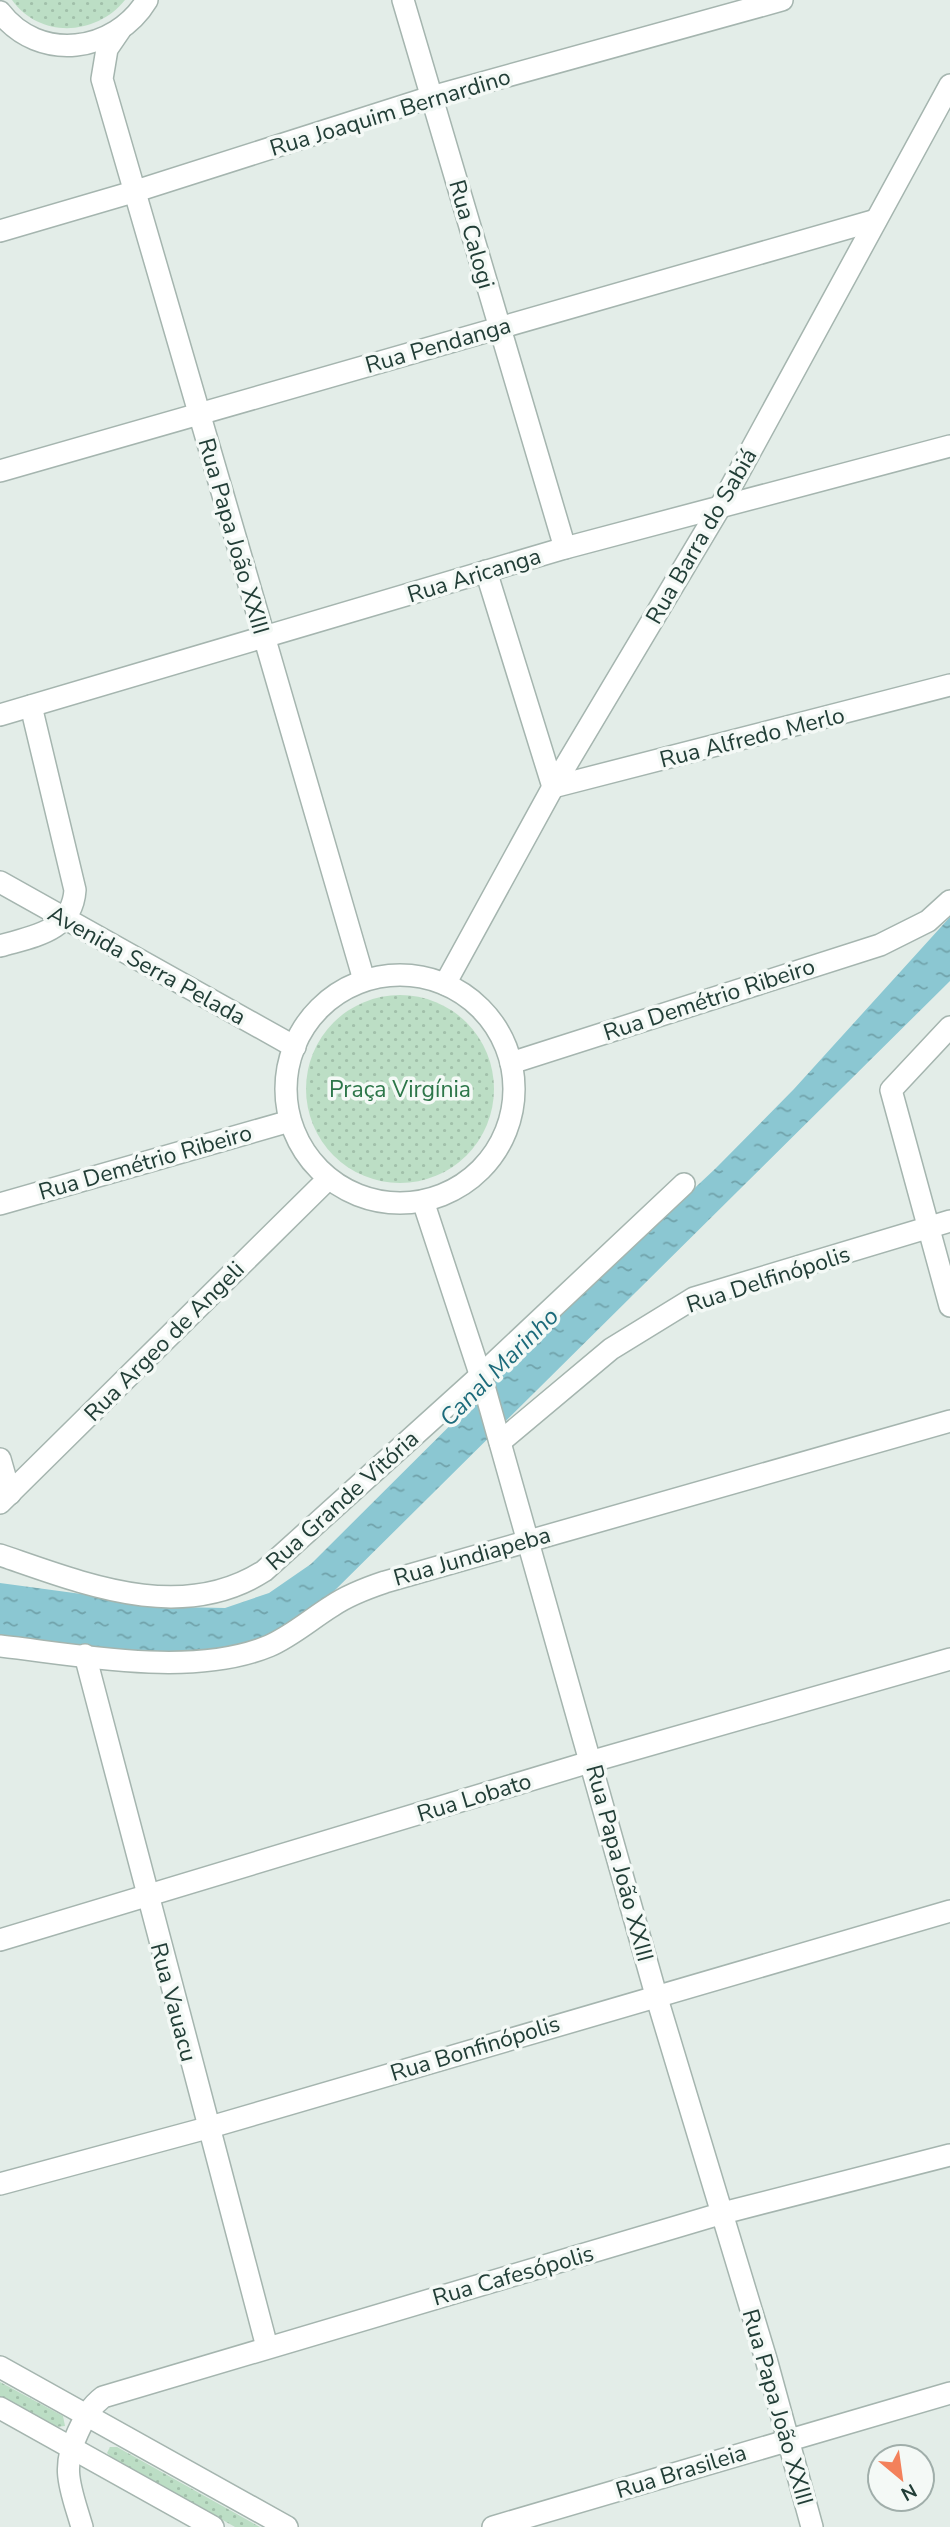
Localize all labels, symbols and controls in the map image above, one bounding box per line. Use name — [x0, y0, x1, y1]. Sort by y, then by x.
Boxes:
street label: Rua Joaquim Bernardino — [266, 61, 514, 164]
street label: Rua Calogi — [441, 176, 502, 292]
street label: Rua Pendanga — [362, 310, 515, 381]
street label: Rua Papa João XXIII — [191, 434, 276, 638]
street label: Rua Barra do Sabiá — [639, 443, 764, 630]
street label: Rua Aricanga — [404, 540, 545, 611]
street label: Rua Alfredo Merlo — [656, 700, 848, 775]
street label: Avenida Serra Pelada — [42, 898, 251, 1033]
street label: Rua Demétrio Ribeiro — [600, 951, 819, 1048]
park label: Praça Virgínia — [329, 1074, 471, 1105]
street label: Rua Demétrio Ribeiro — [35, 1117, 255, 1208]
street label: Rua Delfinópolis — [682, 1238, 854, 1321]
street label: Rua Argeo de Angeli — [77, 1254, 251, 1428]
water label: Canal Marinho — [432, 1300, 566, 1434]
street label: Rua Grande Vitória — [259, 1423, 425, 1577]
street label: Rua Jundiapeba — [390, 1519, 554, 1594]
street label: Rua Papa João XXIII — [578, 1761, 661, 1965]
street label: Rua Lobato — [413, 1765, 535, 1830]
street label: Rua Vauacu — [143, 1939, 204, 2065]
street label: Rua Bonfinópolis — [387, 2008, 564, 2089]
street label: Rua Cafesópolis — [429, 2238, 597, 2313]
street label: Rua Papa João XXIII — [735, 2305, 820, 2509]
street label: Rua Brasileia — [612, 2437, 750, 2506]
north arrow — [866, 2443, 936, 2513]
text: N — [896, 2477, 921, 2507]

